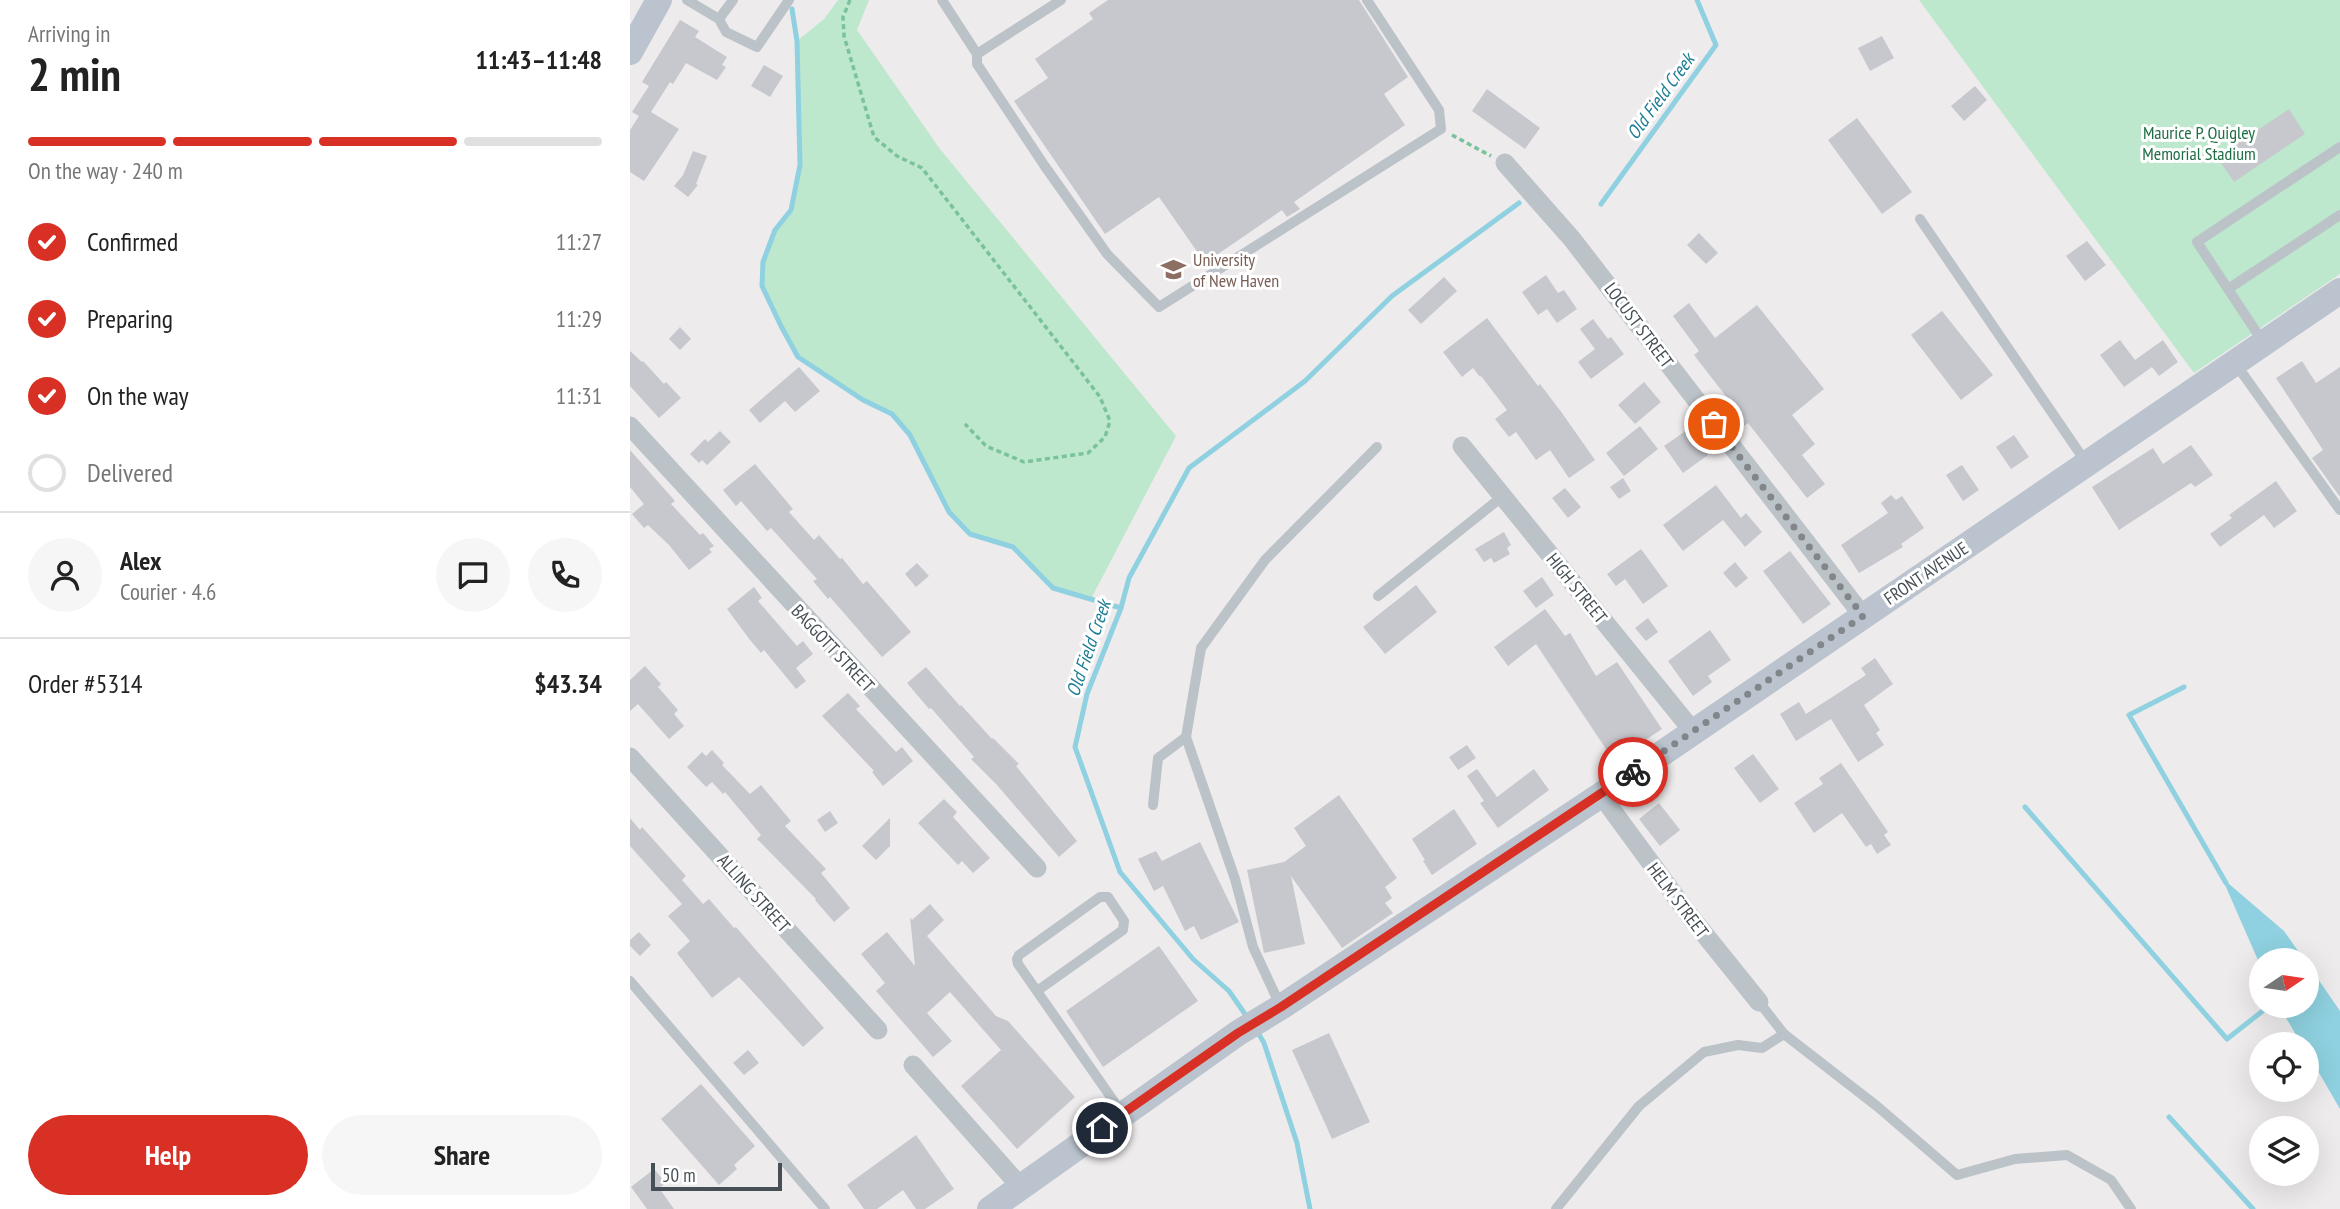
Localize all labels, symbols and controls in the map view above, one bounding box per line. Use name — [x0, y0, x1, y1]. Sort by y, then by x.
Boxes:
text: Arriving in — [28, 19, 110, 48]
text: 11:43–11:48 — [475, 43, 602, 76]
text: 2 min — [28, 44, 121, 104]
water label: Old Field Creek — [1621, 46, 1701, 144]
park label: Maurice P. Quigley Memorial Stadium — [2142, 121, 2256, 165]
text: On the way · 240 m — [28, 156, 183, 185]
icon: check — [28, 223, 66, 261]
text: Confirmed — [87, 225, 178, 258]
text: 11:27 — [556, 227, 602, 256]
place label: University of New Haven — [1193, 248, 1279, 292]
school or university icon: University of New Haven — [1159, 255, 1187, 283]
street label: LOCUST STREET — [1599, 278, 1679, 372]
icon: check — [28, 300, 66, 338]
text: Preparing — [87, 302, 173, 335]
text: 11:29 — [556, 304, 602, 333]
icon: check — [28, 377, 66, 415]
text: On the way — [87, 379, 189, 412]
text: 11:31 — [556, 381, 602, 410]
pin — [1684, 394, 1744, 454]
icon: bag — [1695, 405, 1733, 443]
text: Delivered — [87, 456, 173, 489]
street label: FRONT AVENUE — [1880, 536, 1972, 610]
button: person — [28, 538, 102, 612]
button: chat — [436, 538, 510, 612]
button: phone — [528, 538, 602, 612]
text: Alex — [120, 544, 161, 577]
street label: HIGH STREET — [1542, 548, 1612, 628]
text: Courier · 4.6 — [120, 577, 216, 606]
water label: Old Field Creek — [1060, 594, 1117, 699]
street label: BAGGOTT STREET — [787, 600, 879, 696]
text: Order #5314 — [28, 667, 143, 700]
text: $43.34 — [534, 667, 602, 700]
courier — [1598, 737, 1668, 807]
icon: bike — [1614, 753, 1652, 791]
street label: ALLING STREET — [713, 849, 795, 937]
street label: HELM STREET — [1642, 858, 1714, 942]
north arrow — [2249, 948, 2319, 1018]
map controls — [2249, 948, 2319, 1186]
button: locate — [2249, 1032, 2319, 1102]
pin — [1072, 1098, 1132, 1158]
icon: home — [1083, 1109, 1121, 1147]
button: Help — [28, 1115, 308, 1195]
button: Share — [322, 1115, 602, 1195]
button: layers — [2249, 1116, 2319, 1186]
scale bar — [651, 1160, 782, 1192]
text: 50 m — [662, 1163, 696, 1187]

